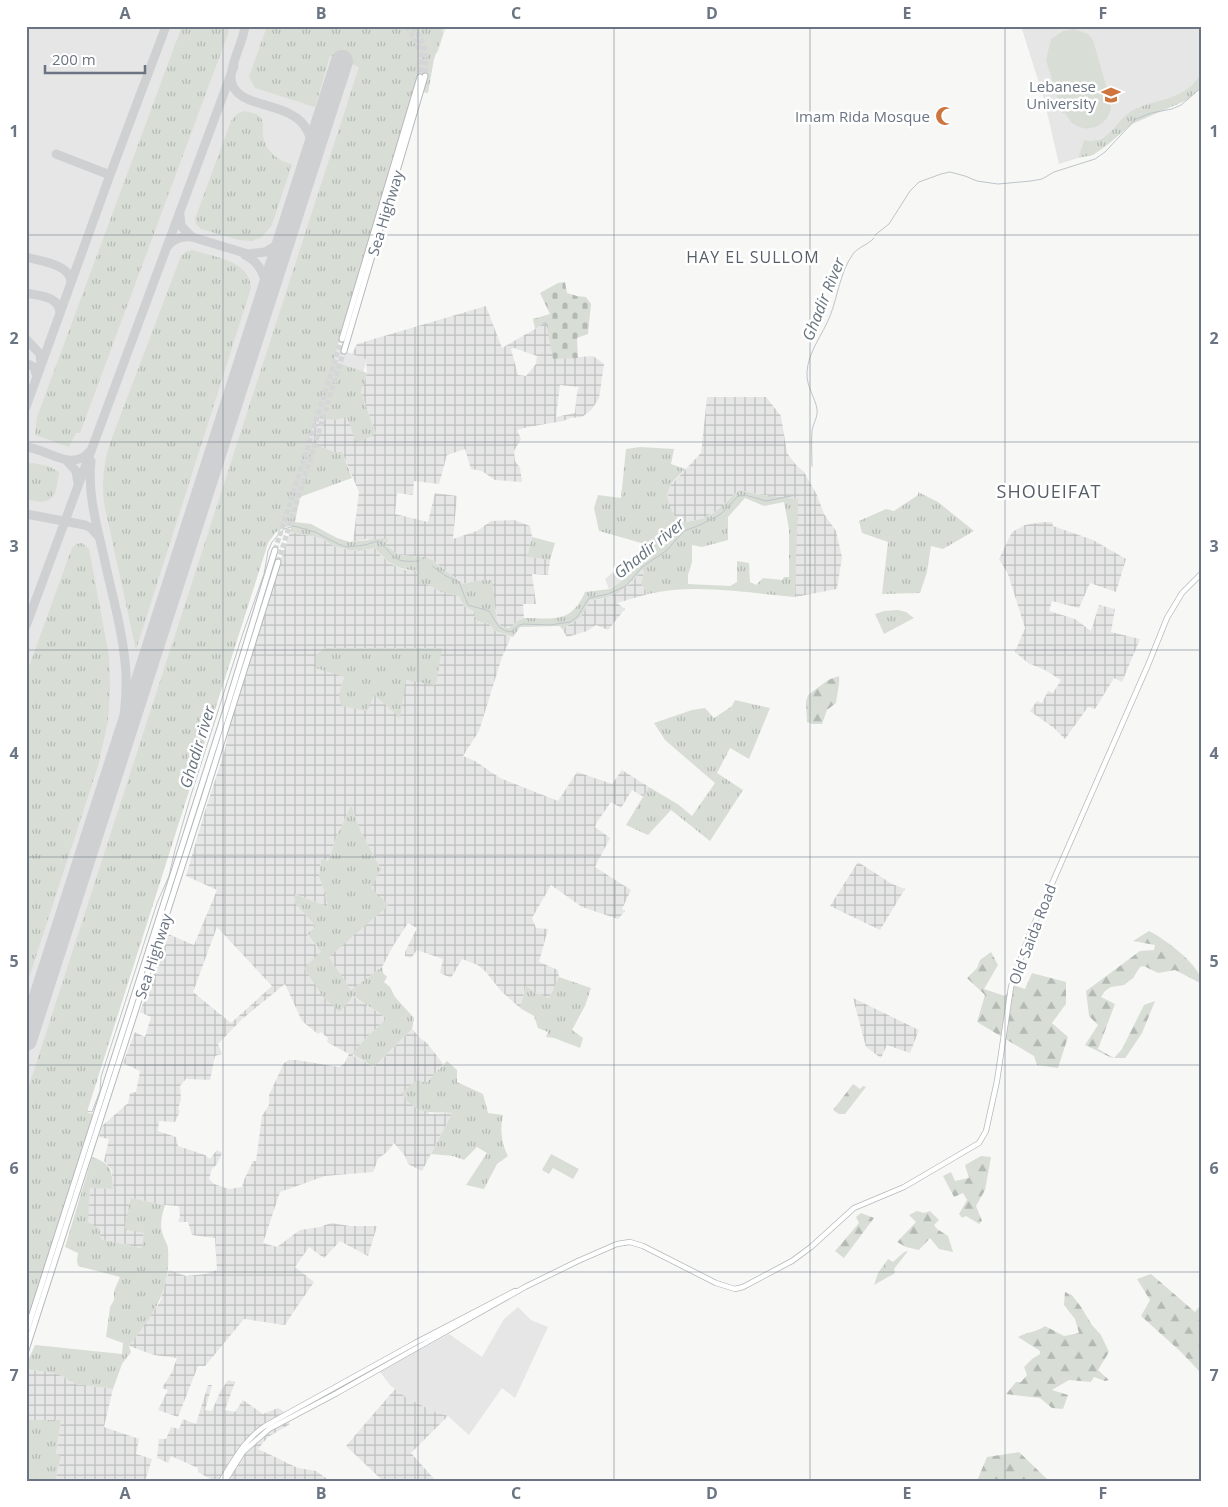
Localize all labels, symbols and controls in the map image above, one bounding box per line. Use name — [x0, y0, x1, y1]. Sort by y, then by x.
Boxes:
text: A — [119, 2, 131, 24]
text: B — [316, 2, 326, 24]
text: C — [511, 2, 521, 24]
text: D — [706, 2, 718, 24]
text: E — [903, 2, 912, 24]
text: F — [1099, 2, 1107, 24]
scale bar — [45, 42, 145, 74]
text: 200 m — [52, 49, 96, 69]
place label: Lebanese University — [1026, 76, 1096, 113]
school or university icon: Lebanese University — [1100, 84, 1122, 106]
mosque icon: Imam Rida Mosque — [934, 105, 956, 127]
place label: Imam Rida Mosque — [795, 106, 930, 126]
text: 1 — [9, 120, 19, 142]
text: 1 — [1209, 120, 1219, 142]
street label: Sea Highway — [362, 167, 408, 258]
district label: HAY EL SULLOM — [686, 246, 820, 268]
water label: Ghadir River — [796, 254, 850, 344]
text: 2 — [9, 327, 19, 349]
text: 2 — [1209, 327, 1219, 349]
district label: SHOUEIFAT — [997, 479, 1101, 503]
water label: Ghadir river — [609, 512, 689, 583]
text: 3 — [9, 535, 19, 557]
text: 3 — [1209, 535, 1219, 557]
water label: Ghadir river — [174, 703, 220, 791]
text: 4 — [9, 742, 19, 764]
text: 4 — [1209, 742, 1219, 764]
street label: Old Saida Road — [1004, 881, 1060, 987]
street label: Sea Highway — [130, 910, 176, 1001]
text: 5 — [9, 950, 19, 972]
text: 5 — [1209, 950, 1219, 972]
text: 6 — [9, 1157, 19, 1179]
text: 6 — [1209, 1157, 1219, 1179]
text: 7 — [9, 1364, 19, 1386]
text: 7 — [1209, 1364, 1219, 1386]
text: A — [119, 1482, 131, 1504]
text: B — [316, 1482, 326, 1504]
text: C — [511, 1482, 521, 1504]
text: D — [706, 1482, 718, 1504]
text: E — [903, 1482, 912, 1504]
text: F — [1099, 1482, 1107, 1504]

